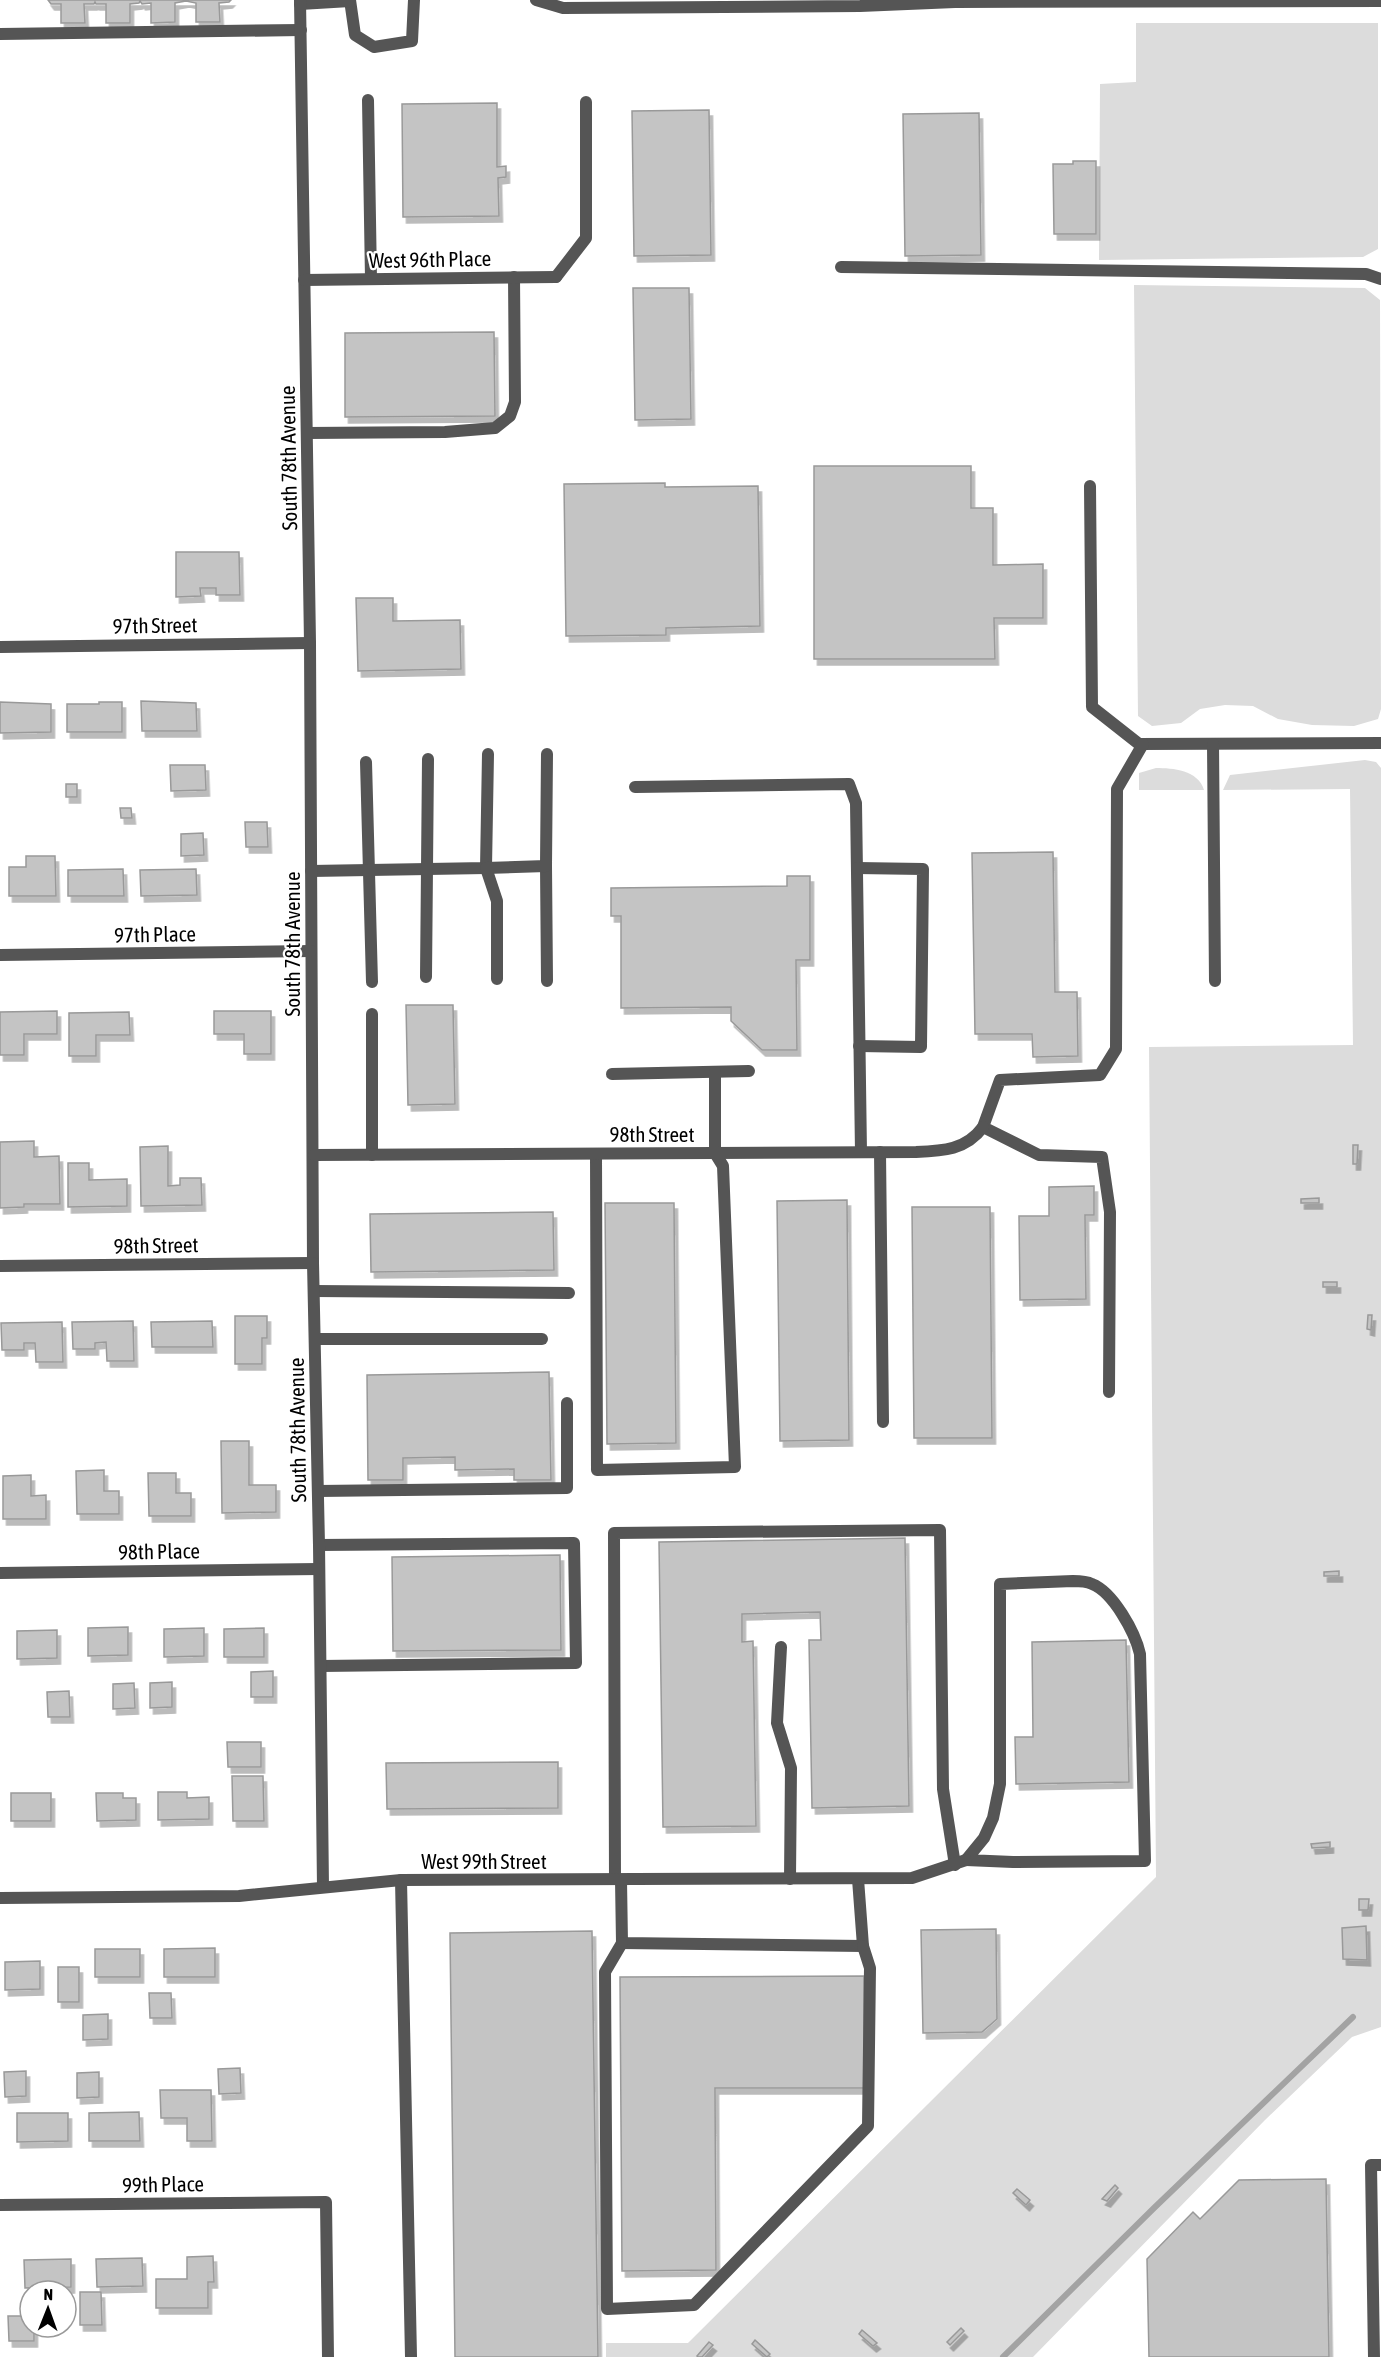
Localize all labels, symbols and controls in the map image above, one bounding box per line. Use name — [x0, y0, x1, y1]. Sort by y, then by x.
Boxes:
street label: West 96th Place — [369, 246, 491, 272]
street label: South 78th Avenue — [275, 385, 301, 531]
street label: 97th Street — [112, 612, 198, 638]
street label: South 78th Avenue — [280, 872, 304, 1016]
street label: 97th Place — [114, 921, 196, 947]
street label: 98th Street — [610, 1122, 694, 1146]
street label: 98th Street — [113, 1232, 199, 1258]
street label: South 78th Avenue — [284, 1357, 310, 1503]
street label: 98th Place — [118, 1538, 200, 1564]
street label: West 99th Street — [421, 1849, 547, 1873]
street label: 99th Place — [122, 2171, 204, 2197]
north arrow — [18, 2279, 78, 2339]
text: N — [43, 2285, 53, 2303]

